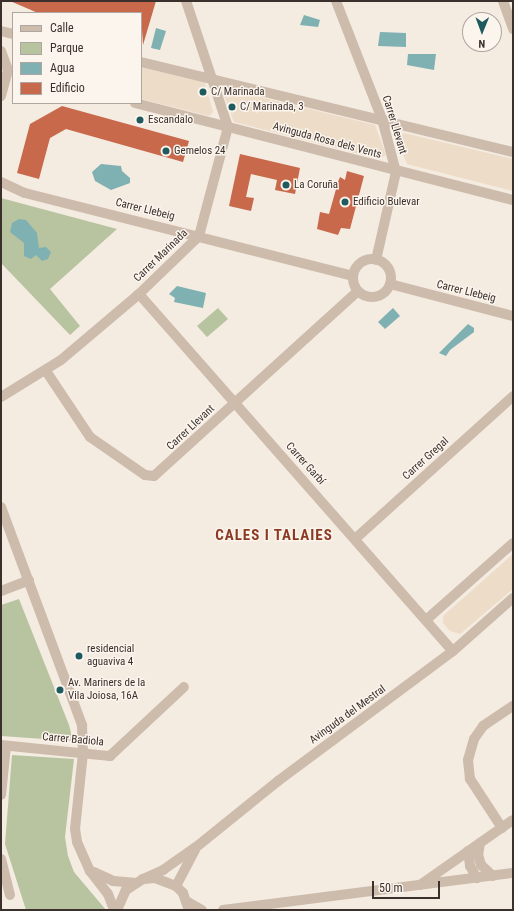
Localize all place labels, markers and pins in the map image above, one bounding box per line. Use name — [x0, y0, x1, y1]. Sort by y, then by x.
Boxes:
place label: C/ Marinada — [211, 85, 265, 99]
marker: C/ Marinada — [198, 87, 208, 97]
place label: C/ Marinada, 3 — [240, 100, 304, 114]
marker: C/ Marinada, 3 — [227, 102, 237, 112]
place label: Escandalo — [148, 113, 193, 127]
marker: Escandalo — [135, 115, 145, 125]
place label: Gemelos 24 — [174, 144, 226, 158]
marker: Gemelos 24 — [161, 146, 171, 156]
place label: La Coruña — [294, 178, 338, 192]
marker: La Coruña — [281, 180, 291, 190]
place label: Edificio Bulevar — [353, 195, 420, 209]
marker: Edificio Bulevar — [340, 197, 350, 207]
place label: residencial aguaviva 4 — [87, 643, 134, 669]
marker: residencial aguaviva 4 — [74, 651, 84, 661]
place label: Av. Mariners de la Vila Joiosa, 16A — [68, 677, 145, 703]
marker: Av. Mariners de la Vila Joiosa, 16A — [55, 685, 65, 695]

